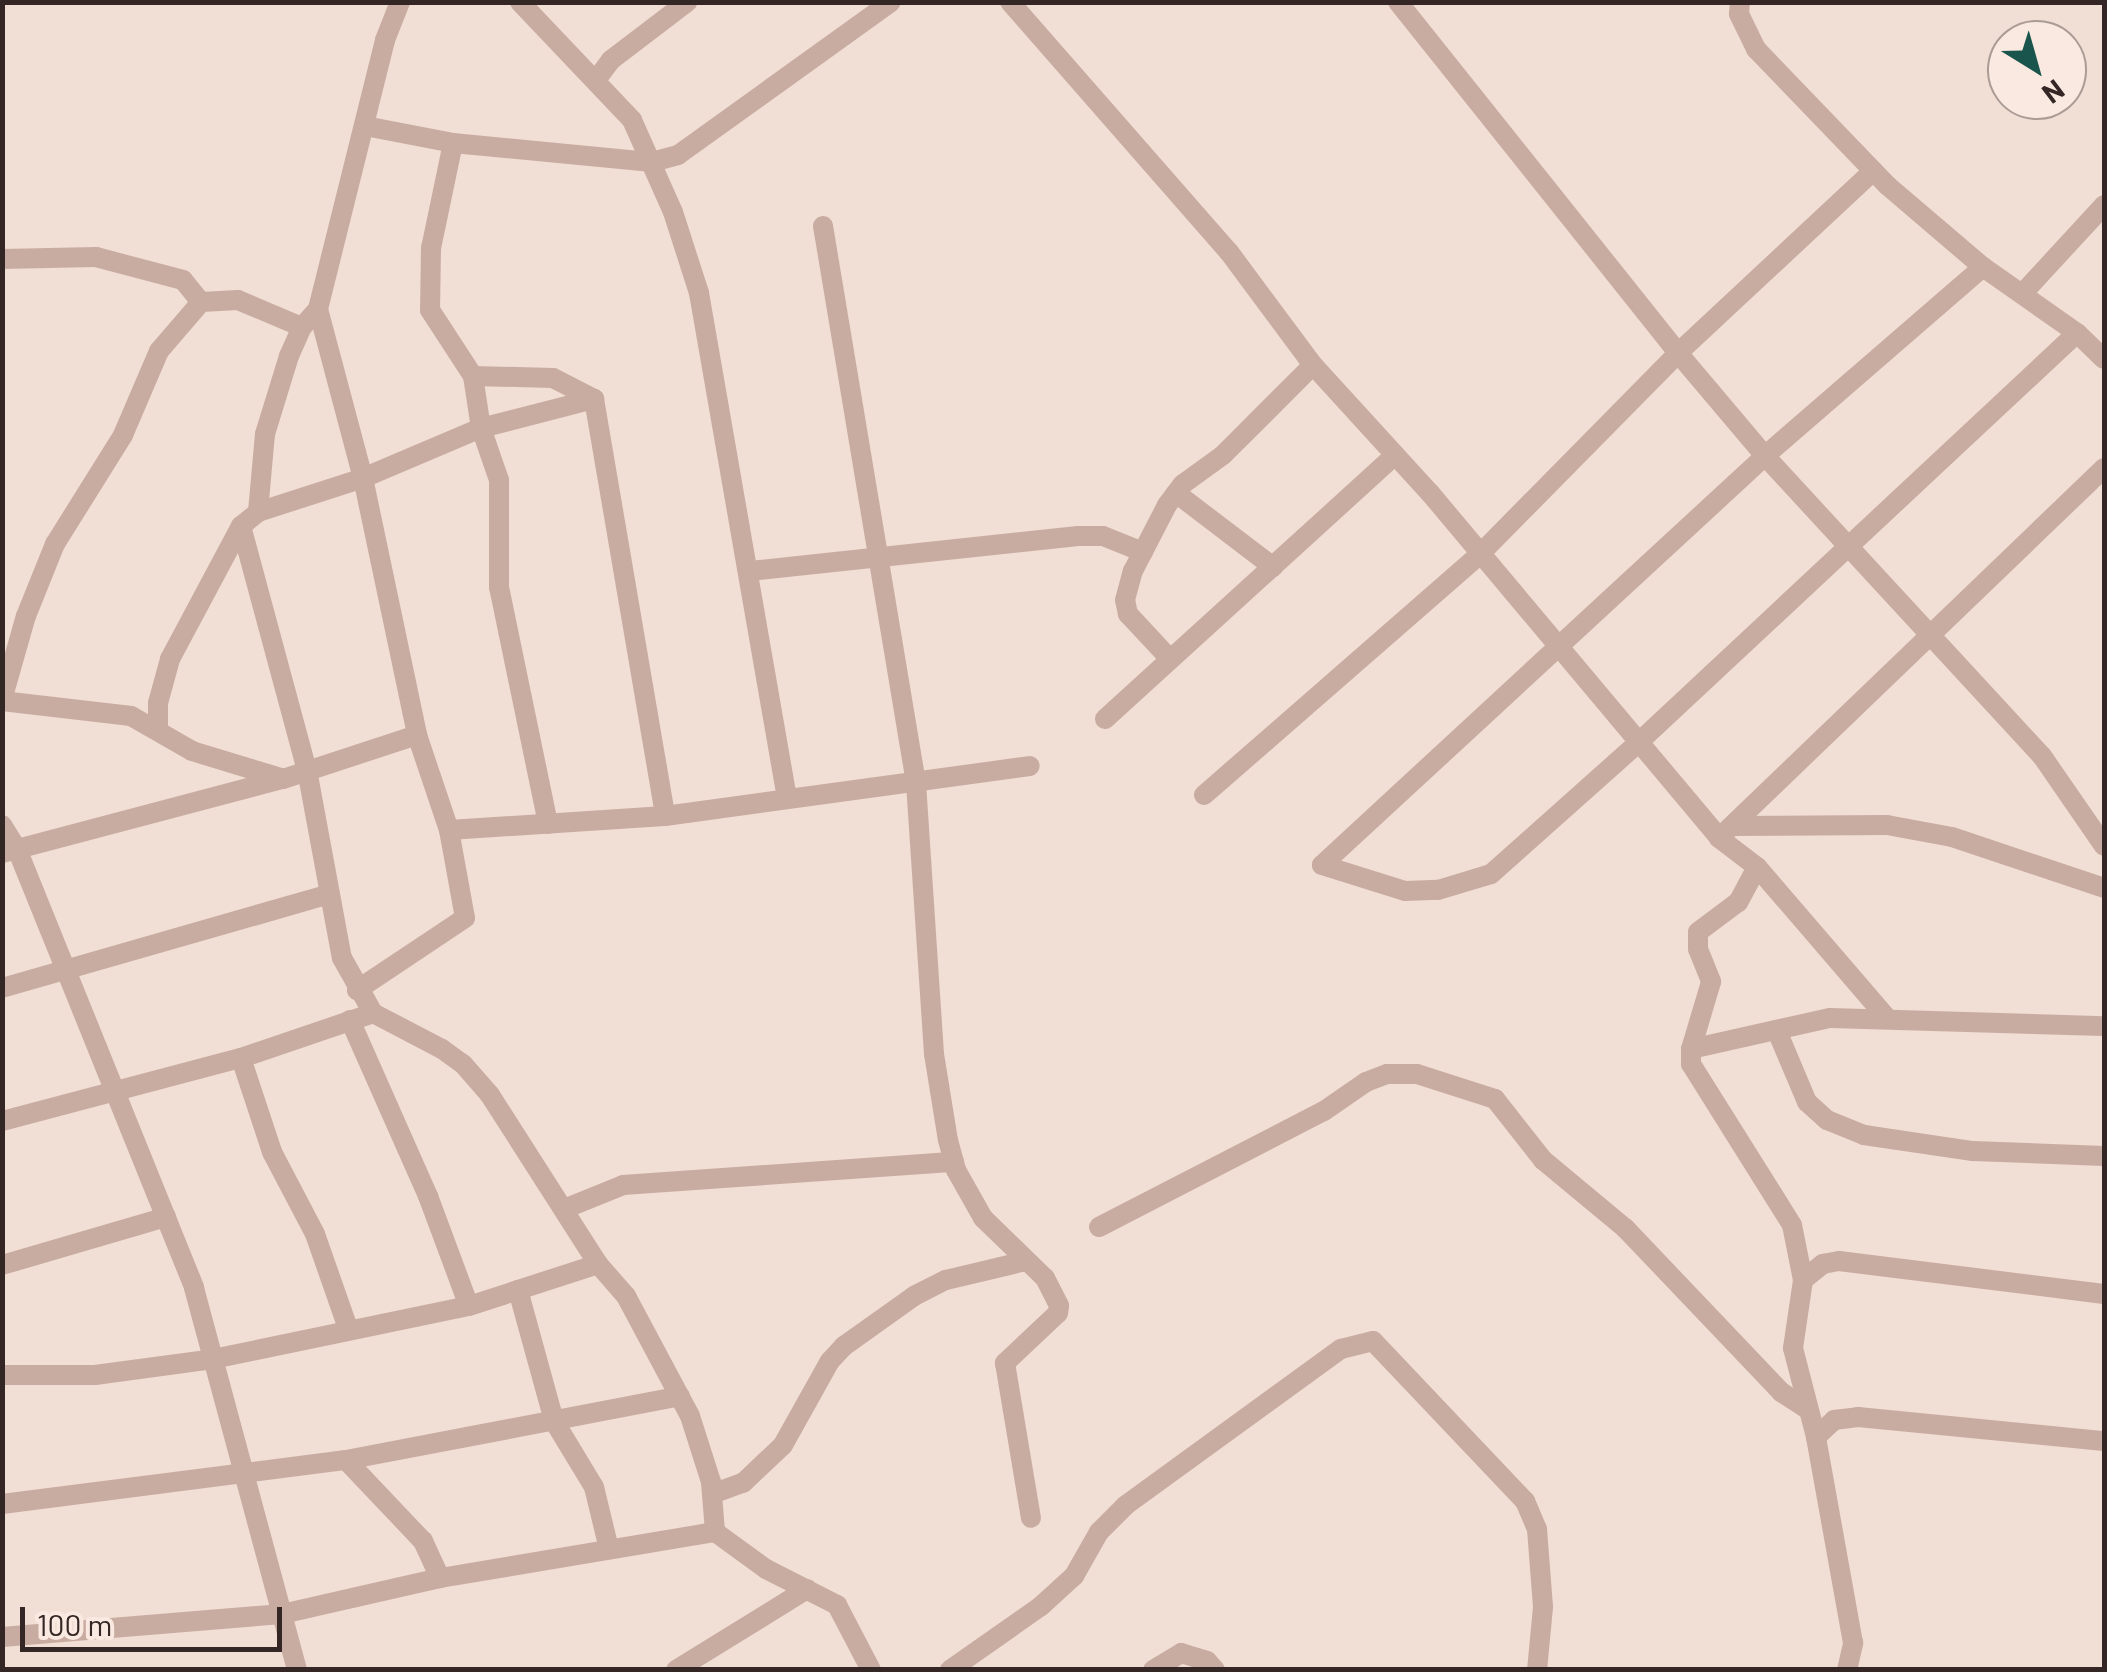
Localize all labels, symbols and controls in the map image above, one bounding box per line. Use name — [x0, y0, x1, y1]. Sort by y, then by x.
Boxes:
north arrow — [1987, 20, 2087, 120]
text: N — [2036, 73, 2072, 112]
scale bar — [25, 1587, 288, 1649]
text: 100 m — [37, 1606, 112, 1642]

